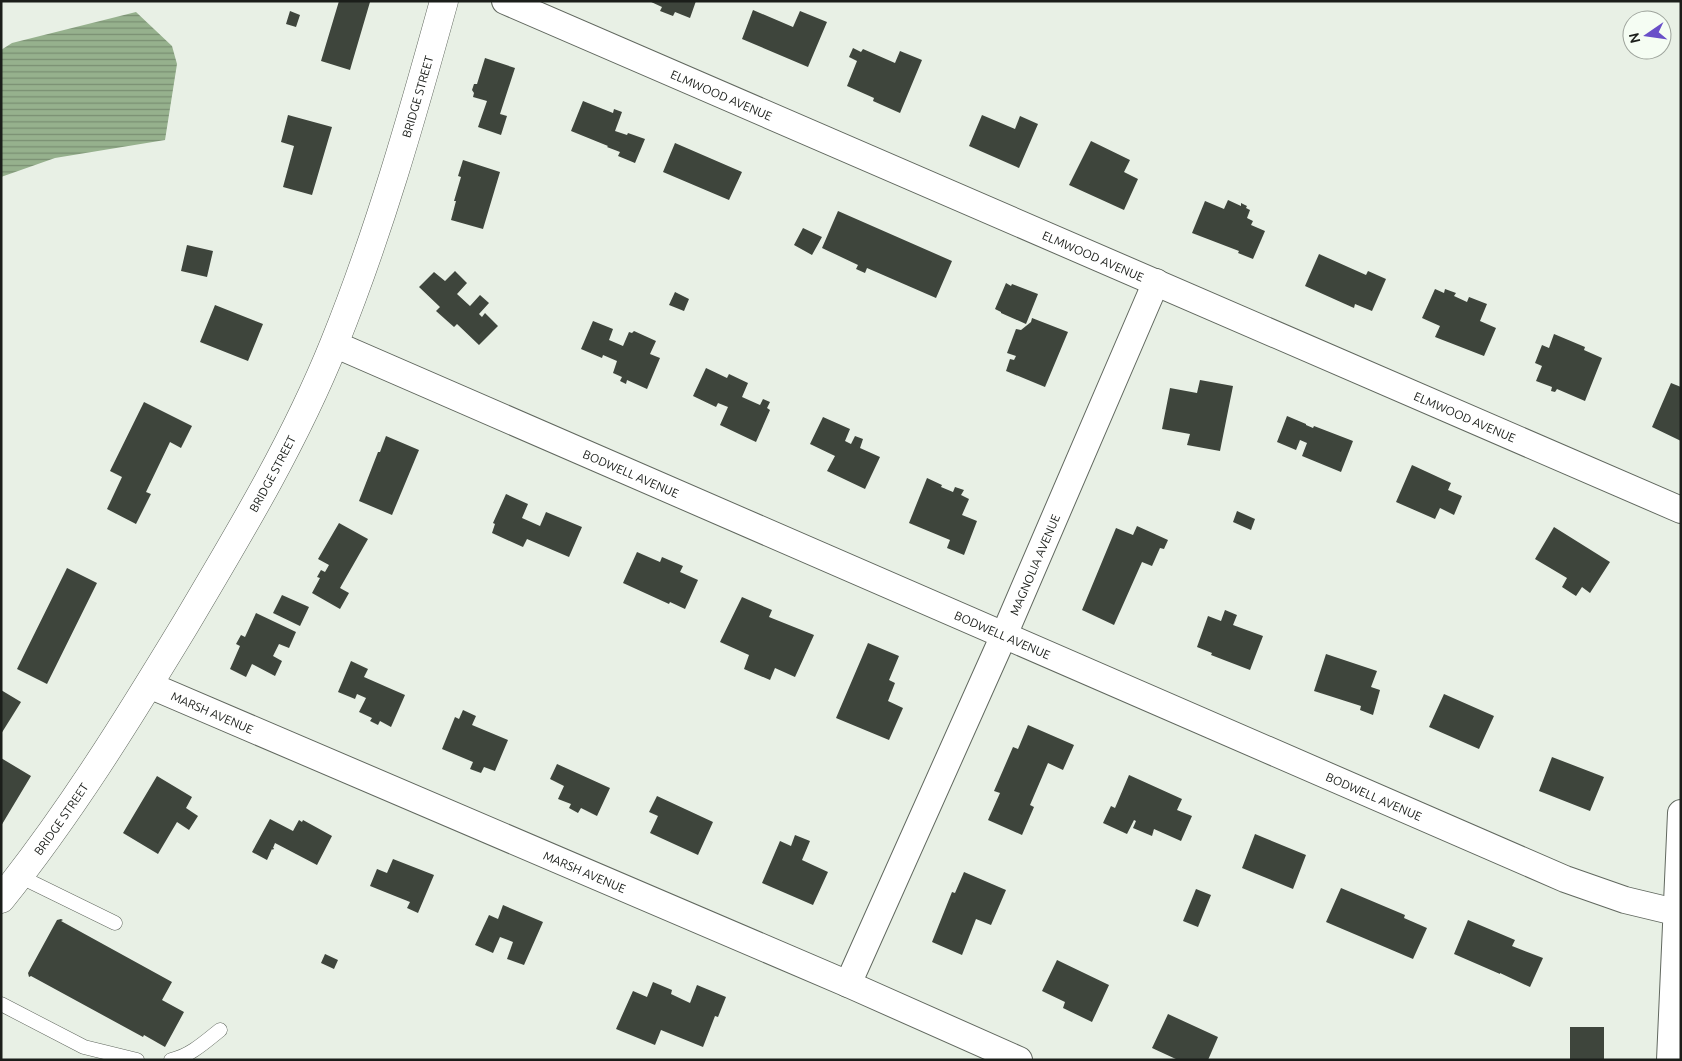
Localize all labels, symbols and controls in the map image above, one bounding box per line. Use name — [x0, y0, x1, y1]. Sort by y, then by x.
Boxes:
north arrow — [1622, 10, 1672, 60]
text: N — [1625, 31, 1643, 45]
street label: BRIDGE STREET — [399, 54, 435, 139]
street label: ELMWOOD AVENUE — [669, 67, 775, 123]
street label: ELMWOOD AVENUE — [1041, 228, 1146, 283]
street label: ELMWOOD AVENUE — [1412, 389, 1518, 444]
street label: BRIDGE STREET — [246, 433, 298, 514]
street label: BODWELL AVENUE — [581, 447, 681, 500]
street label: MAGNOLIA AVENUE — [1007, 512, 1062, 617]
street label: BODWELL AVENUE — [953, 608, 1053, 661]
street label: MARSH AVENUE — [169, 689, 256, 736]
street label: BODWELL AVENUE — [1324, 769, 1424, 823]
street label: BRIDGE STREET — [31, 780, 90, 857]
street label: MARSH AVENUE — [542, 848, 628, 895]

